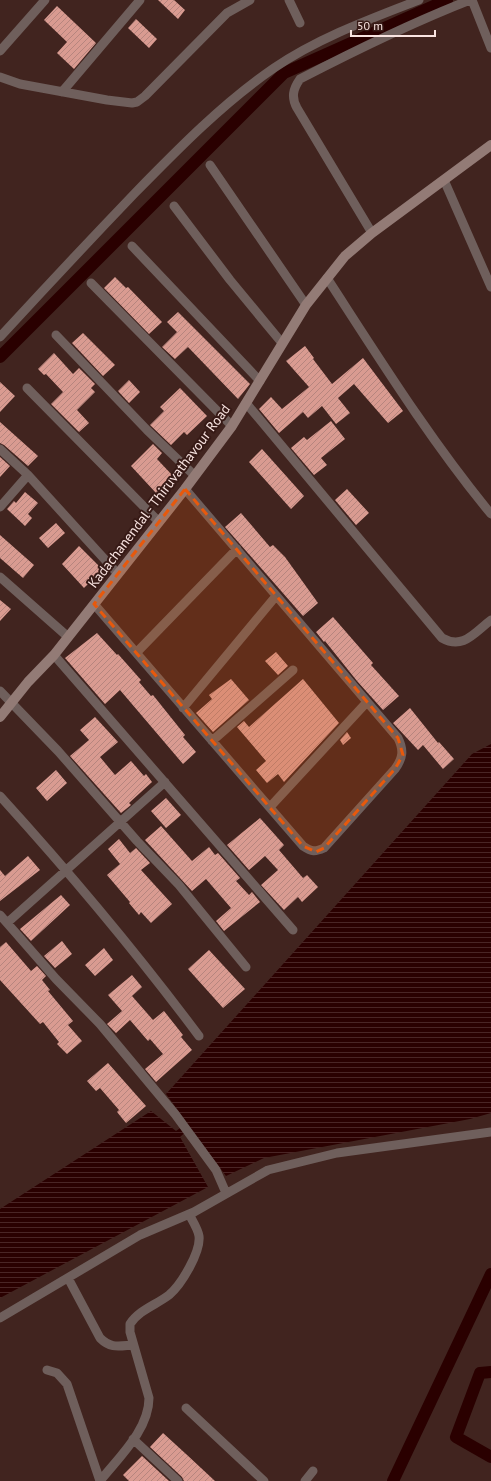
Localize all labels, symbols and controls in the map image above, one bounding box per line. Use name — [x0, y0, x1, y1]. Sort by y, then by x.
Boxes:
scale bar — [351, 12, 435, 38]
text: 50 m — [357, 18, 383, 33]
street label: Kadachanendal - Thiruvathavour Road — [84, 400, 234, 592]

